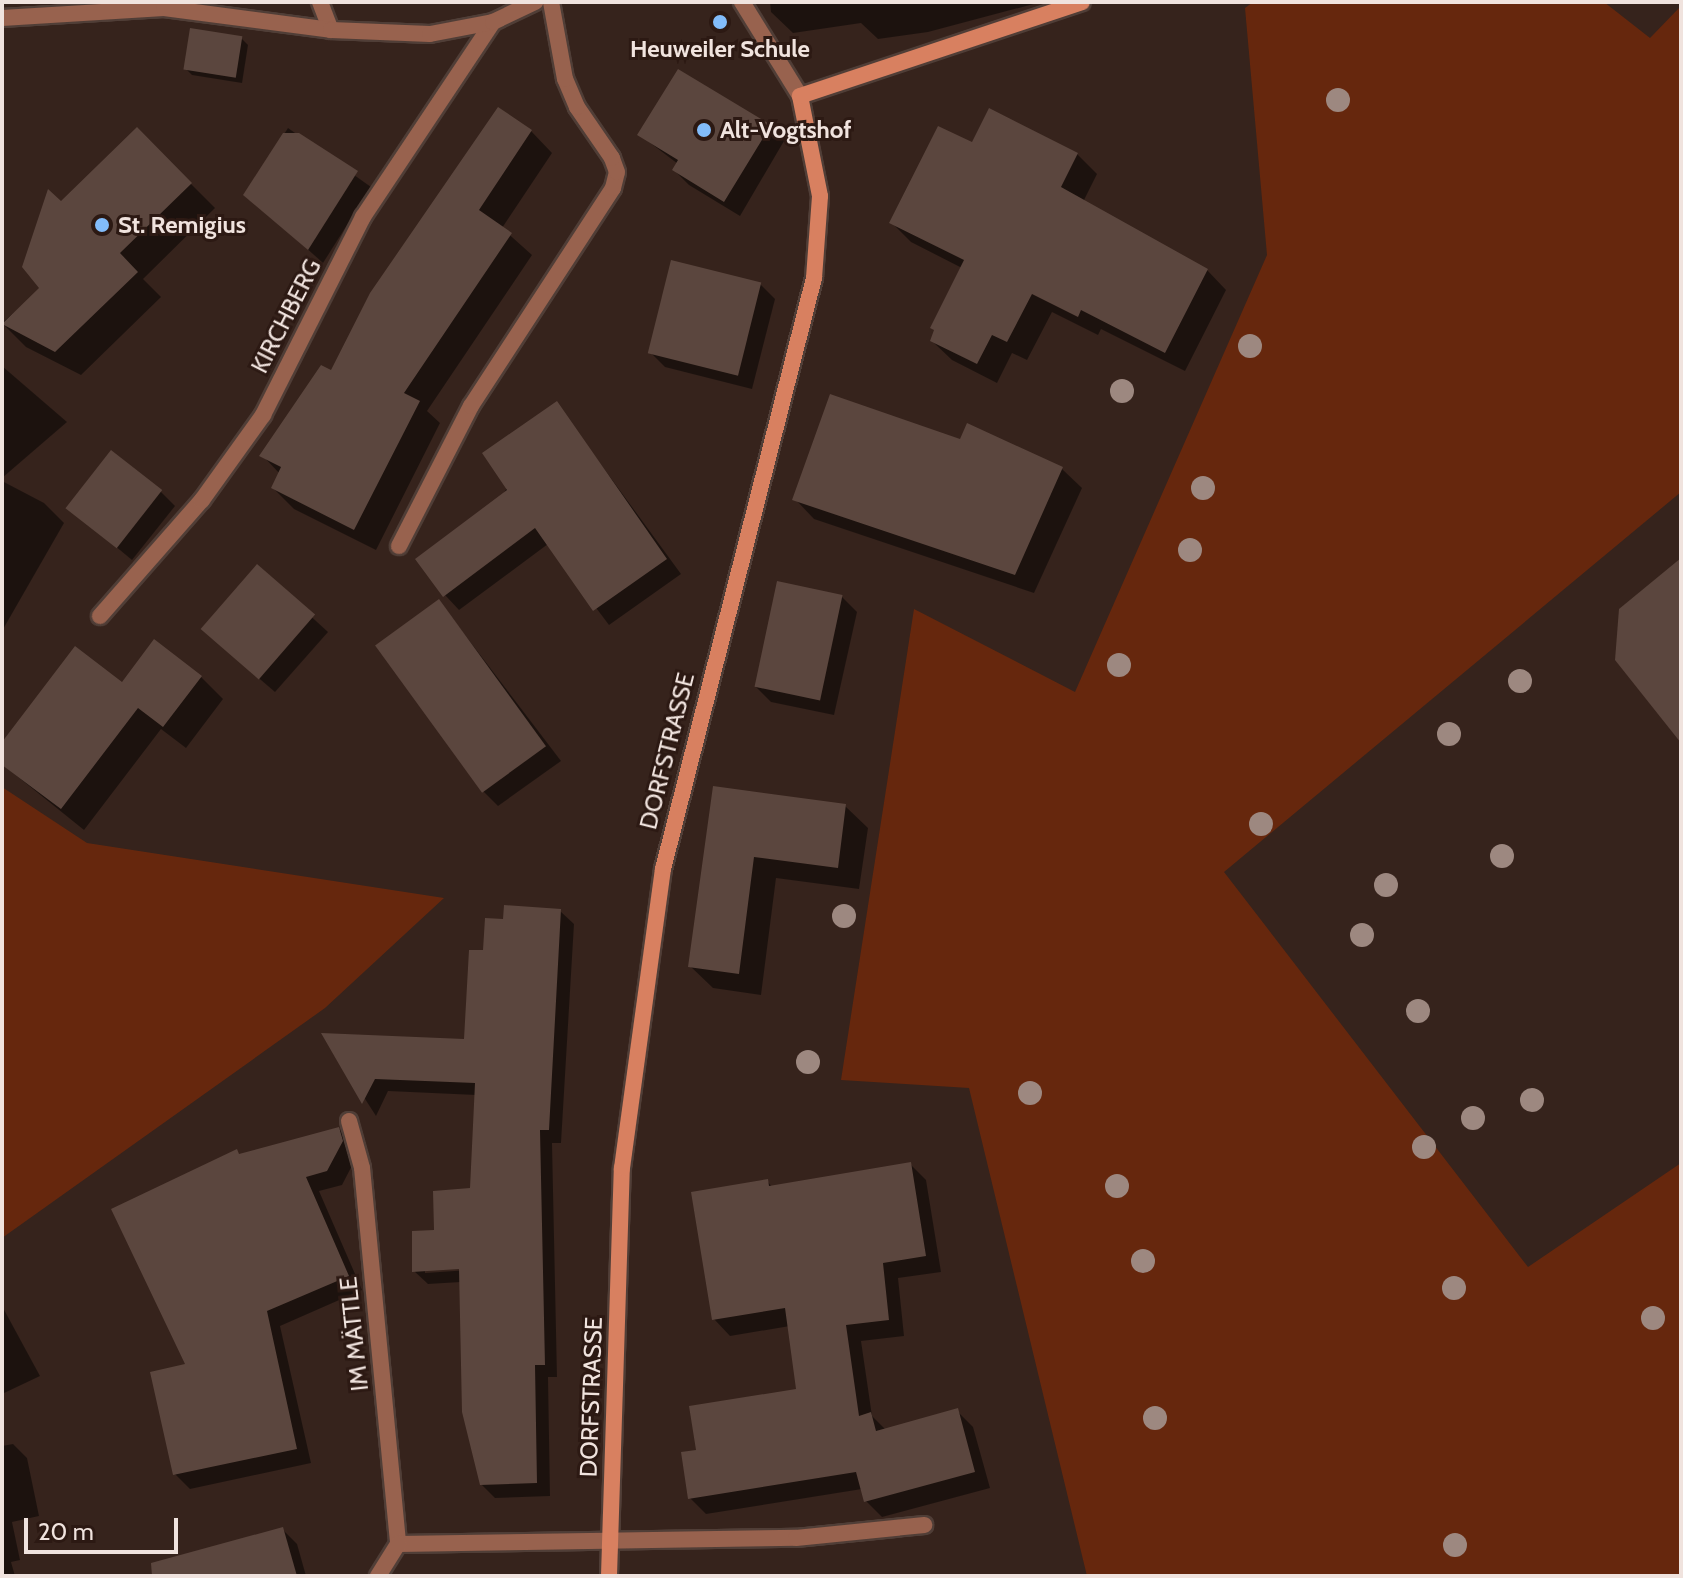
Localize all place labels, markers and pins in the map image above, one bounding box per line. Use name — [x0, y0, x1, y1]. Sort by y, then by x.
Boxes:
marker: Heuweiler Schule — [711, 13, 729, 31]
place label: Heuweiler Schule — [630, 35, 810, 63]
place label: Alt-Vogtshof — [720, 116, 852, 144]
marker: Alt-Vogtshof — [695, 121, 713, 139]
place label: St. Remigius — [118, 211, 246, 239]
marker: St. Remigius — [93, 216, 111, 234]

